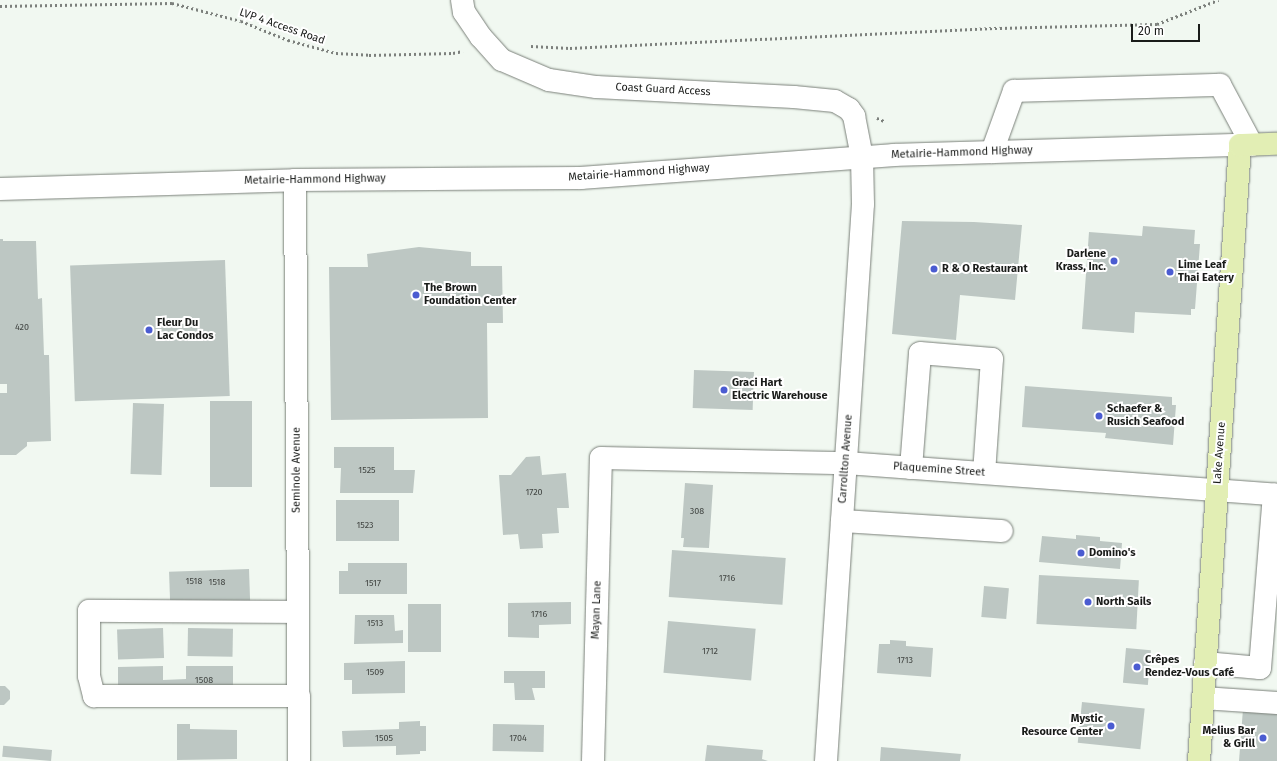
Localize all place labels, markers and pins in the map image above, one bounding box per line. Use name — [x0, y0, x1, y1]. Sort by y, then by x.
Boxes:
place label: Darlene Krass, Inc. — [1056, 248, 1106, 274]
marker: Darlene Krass, Inc. — [1109, 256, 1119, 266]
place label: Lime Leaf Thai Eatery — [1178, 259, 1234, 285]
place label: R & O Restaurant — [942, 262, 1028, 276]
marker: R & O Restaurant — [929, 264, 939, 274]
marker: Lime Leaf Thai Eatery — [1165, 267, 1175, 277]
place label: The Brown Foundation Center — [424, 282, 516, 308]
marker: The Brown Foundation Center — [411, 290, 421, 300]
place label: Fleur Du Lac Condos — [157, 317, 214, 343]
marker: Fleur Du Lac Condos — [144, 325, 154, 335]
place label: Graci Hart Electric Warehouse — [732, 377, 827, 403]
marker: Graci Hart Electric Warehouse — [719, 385, 729, 395]
place label: Schaefer & Rusich Seafood — [1107, 403, 1184, 429]
marker: Schaefer & Rusich Seafood — [1094, 411, 1104, 421]
place label: Domino's — [1089, 546, 1135, 560]
marker: Domino's — [1076, 548, 1086, 558]
place label: North Sails — [1096, 595, 1151, 609]
marker: North Sails — [1083, 597, 1093, 607]
place label: Crêpes Rendez-Vous Café — [1145, 654, 1234, 680]
marker: Crêpes Rendez-Vous Café — [1132, 662, 1142, 672]
place label: Mystic Resource Center — [1021, 713, 1103, 739]
marker: Mystic Resource Center — [1106, 721, 1116, 731]
place label: Melius Bar & Grill — [1202, 725, 1255, 751]
marker: Melius Bar & Grill — [1258, 733, 1268, 743]

